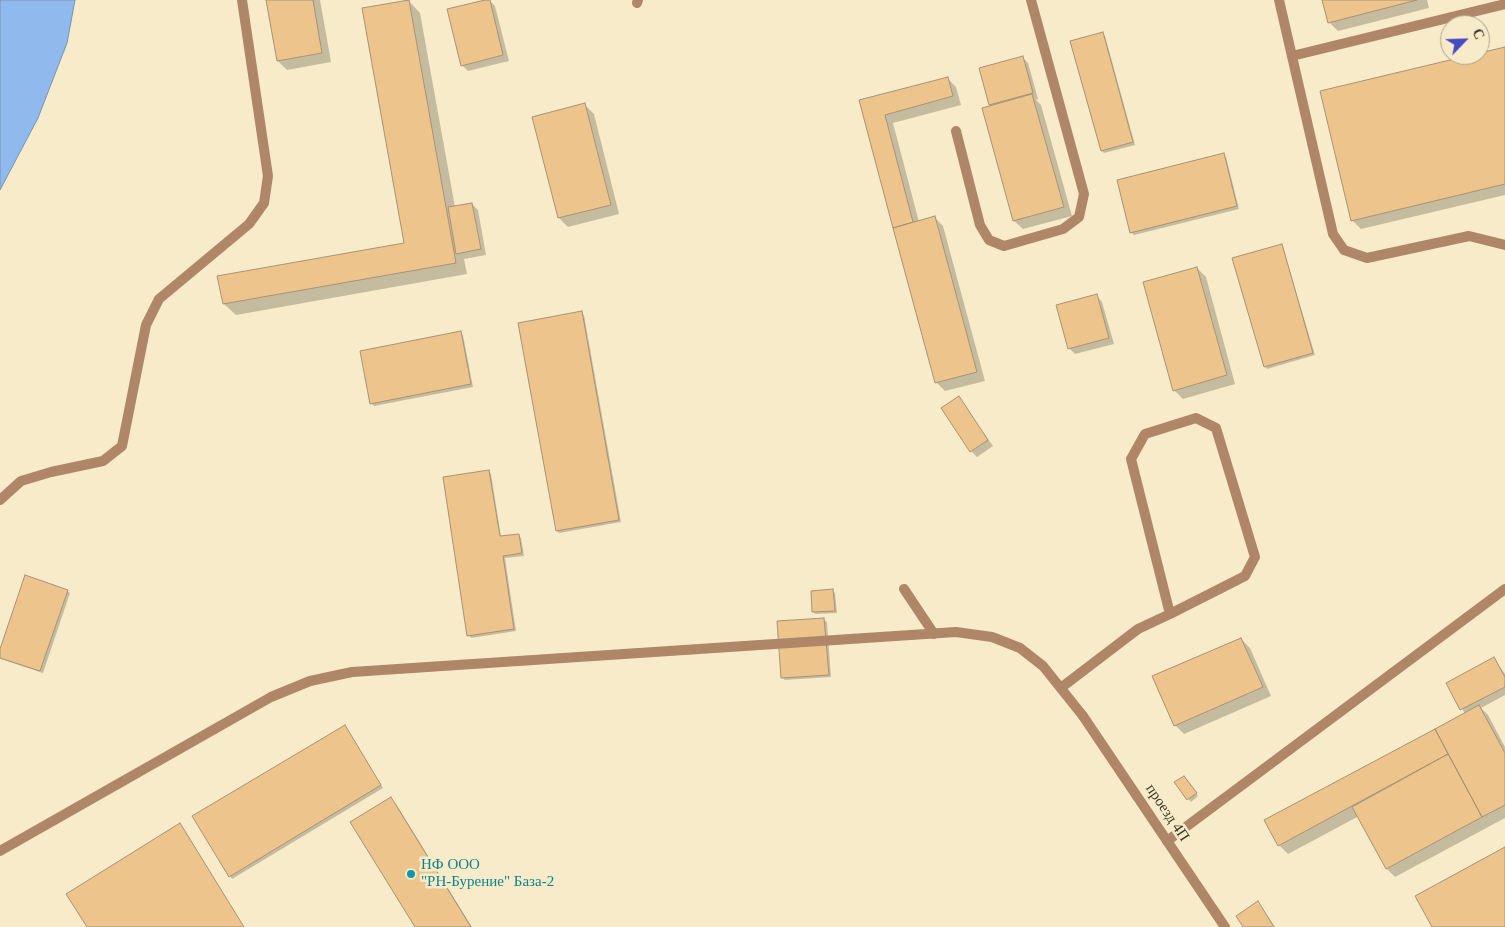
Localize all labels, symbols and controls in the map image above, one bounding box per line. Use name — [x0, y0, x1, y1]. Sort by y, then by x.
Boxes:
north arrow — [1440, 15, 1490, 65]
text: С — [1469, 26, 1487, 42]
street label: проезд 4П — [1141, 781, 1193, 845]
place label: НФ ООО "РН-Бурение" База-2 — [421, 856, 554, 891]
marker: НФ ООО "РН-Бурение" База-2 — [405, 868, 417, 880]

